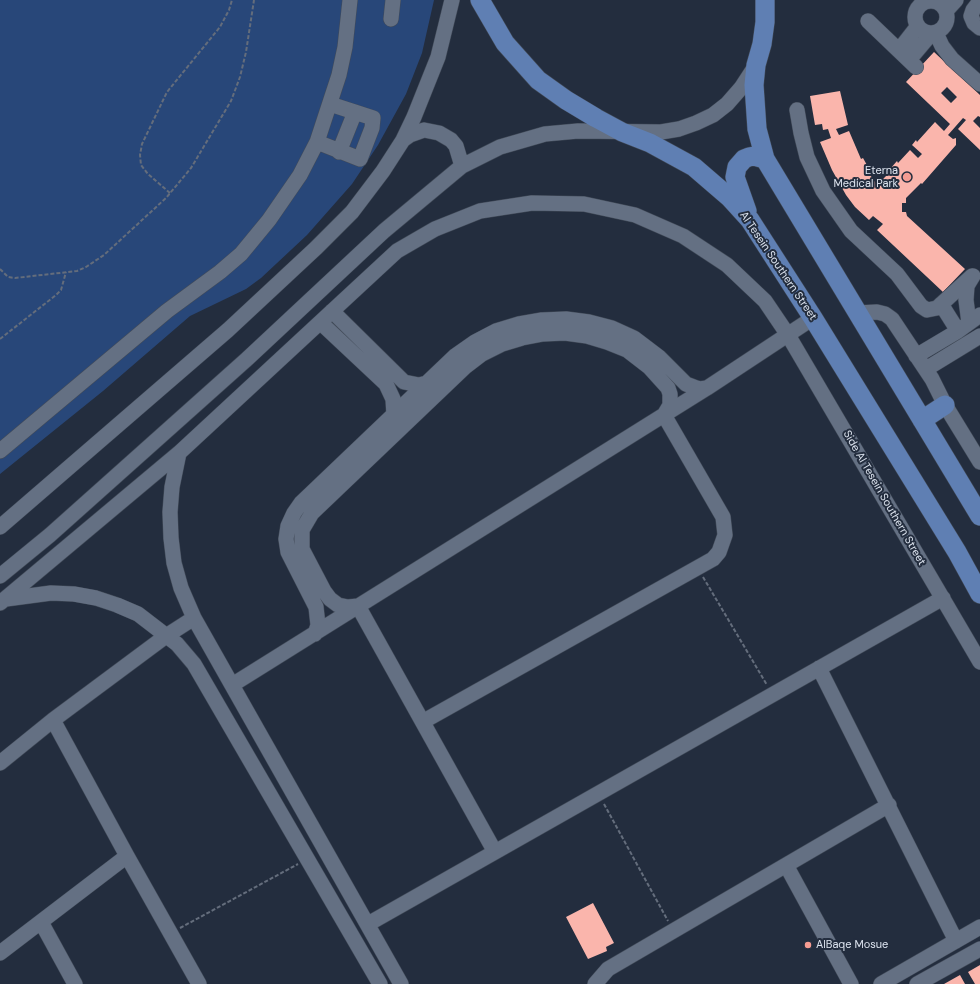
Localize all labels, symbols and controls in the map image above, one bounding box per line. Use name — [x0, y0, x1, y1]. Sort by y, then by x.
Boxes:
place label: Eterna Medical Park — [834, 164, 898, 190]
marker: Eterna Medical Park — [901, 171, 913, 183]
street label: Al Tesein Southern Street — [737, 209, 819, 323]
street label: Side Al Tesein Southern Street — [840, 428, 928, 568]
place label: AlBaqe Mosue — [816, 938, 888, 952]
marker: AlBaqe Mosue — [803, 940, 813, 950]

